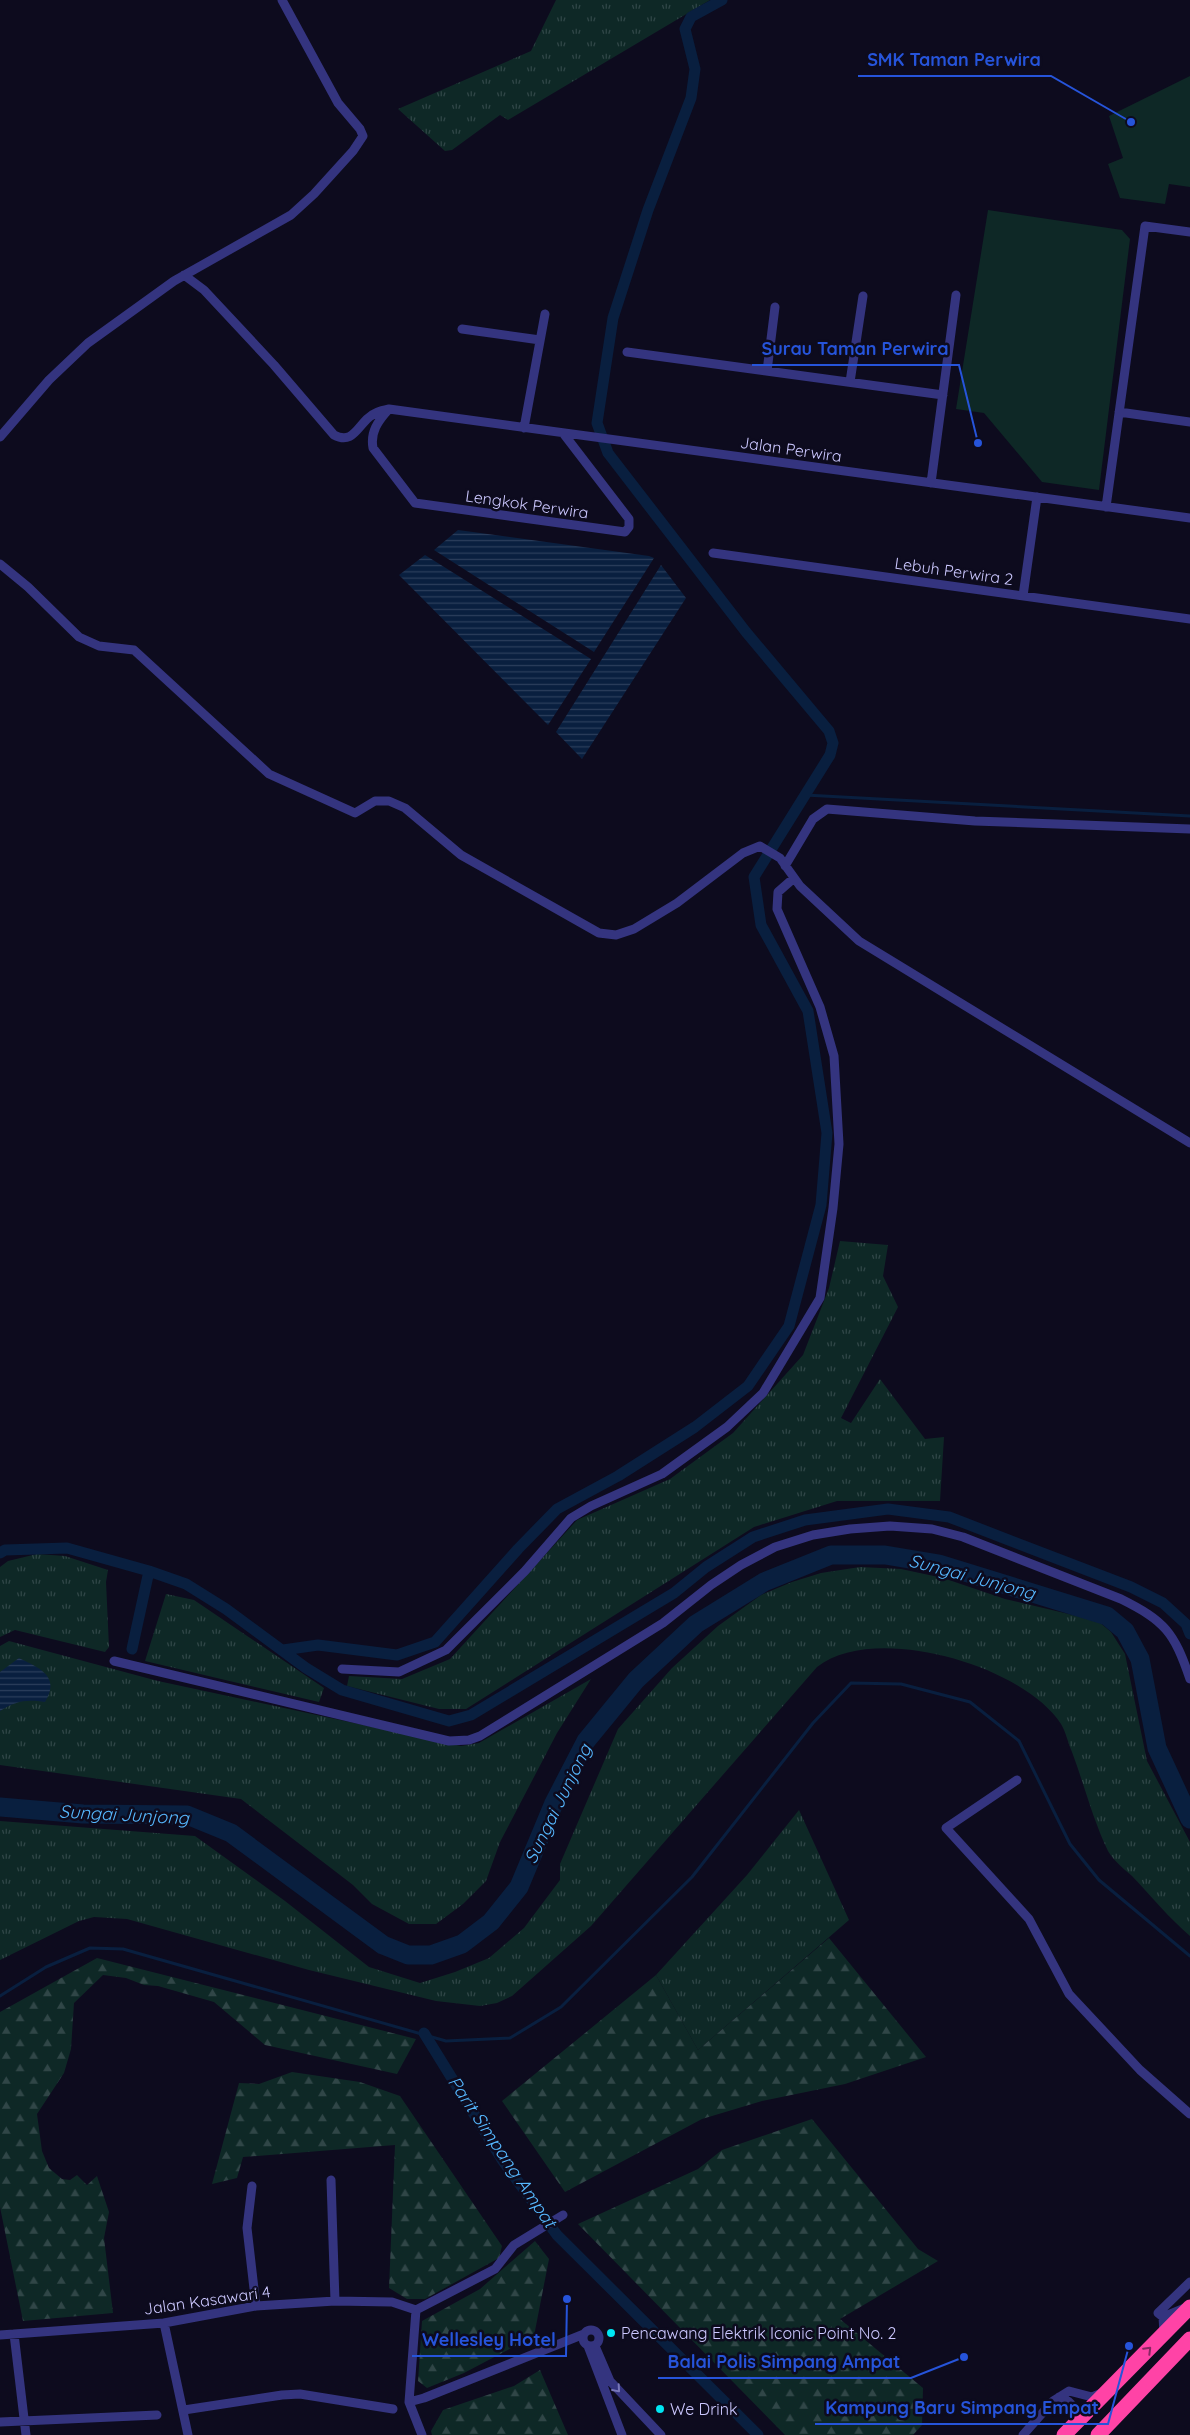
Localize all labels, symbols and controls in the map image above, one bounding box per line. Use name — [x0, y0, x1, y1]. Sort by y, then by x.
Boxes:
callout: SMK Taman Perwira — [858, 43, 1051, 76]
text: SMK Taman Perwira — [867, 48, 1041, 71]
callout: Surau Taman Perwira — [752, 332, 959, 365]
text: Surau Taman Perwira — [761, 337, 949, 360]
street label: Jalan Perwira — [739, 432, 843, 466]
street label: Lengkok Perwira — [464, 485, 590, 523]
street label: Lebuh Perwira 2 — [893, 553, 1015, 589]
water label: Sungai Junjong — [906, 1549, 1040, 1605]
water label: Sungai Junjong — [519, 1739, 597, 1867]
water label: Sungai Junjong — [59, 1800, 191, 1829]
water label: Parit Simpang Ampat — [443, 2071, 563, 2234]
street label: Jalan Kasawari 4 — [142, 2281, 272, 2319]
callout: Wellesley Hotel — [412, 2323, 566, 2356]
place label: Pencawang Elektrik Iconic Point No. 2 — [621, 2323, 896, 2343]
marker: Pencawang Elektrik Iconic Point No. 2 — [605, 2327, 617, 2339]
text: Wellesley Hotel — [422, 2328, 556, 2351]
callout: Balai Polis Simpang Ampat — [658, 2345, 911, 2378]
one-way arrow — [1142, 2346, 1151, 2355]
text: Balai Polis Simpang Ampat — [668, 2350, 900, 2373]
one-way arrow — [611, 2383, 620, 2392]
callout: Kampung Baru Simpang Empat — [815, 2391, 1108, 2424]
text: Kampung Baru Simpang Empat — [825, 2396, 1099, 2419]
place label: We Drink — [670, 2399, 738, 2419]
marker: We Drink — [654, 2403, 666, 2415]

